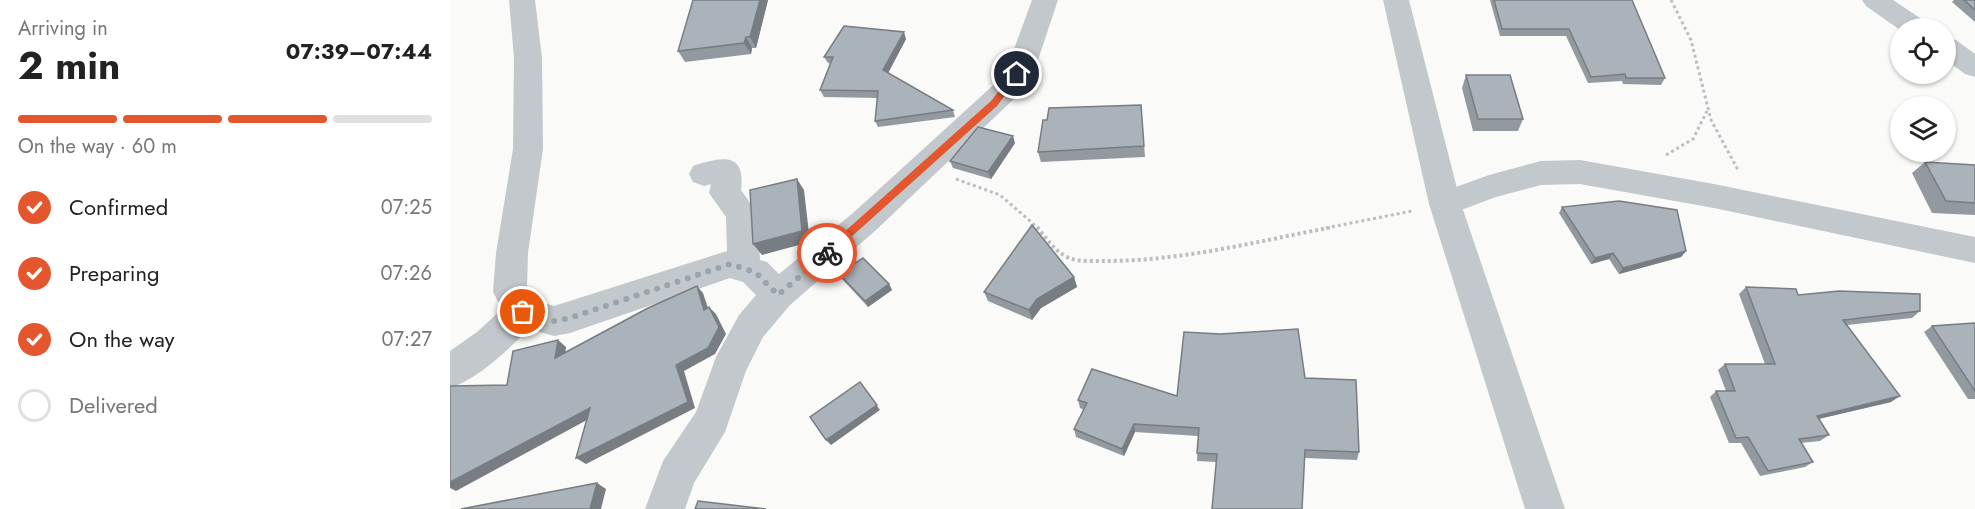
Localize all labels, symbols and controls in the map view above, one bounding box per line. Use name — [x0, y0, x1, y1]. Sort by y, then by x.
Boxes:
text: Arriving in — [18, 14, 108, 43]
map controls — [1890, 18, 1956, 162]
button: locate — [1890, 18, 1956, 84]
text: 07:39–07:44 — [286, 35, 432, 67]
text: 2 min — [18, 37, 120, 94]
pin — [991, 48, 1042, 99]
icon: home — [1000, 57, 1033, 90]
button: layers — [1890, 96, 1956, 162]
text: On the way · 60 m — [18, 132, 177, 161]
icon: check — [18, 191, 51, 224]
text: Confirmed — [69, 191, 168, 223]
text: 07:25 — [381, 193, 432, 222]
courier — [797, 223, 857, 283]
icon: bike — [811, 237, 844, 270]
icon: check — [18, 257, 51, 290]
text: Preparing — [69, 257, 160, 289]
text: 07:26 — [381, 259, 432, 288]
pin — [497, 286, 548, 337]
icon: bag — [506, 295, 539, 328]
icon: check — [18, 323, 51, 356]
text: On the way — [69, 323, 174, 355]
text: 07:27 — [382, 325, 432, 354]
text: Delivered — [69, 389, 158, 421]

